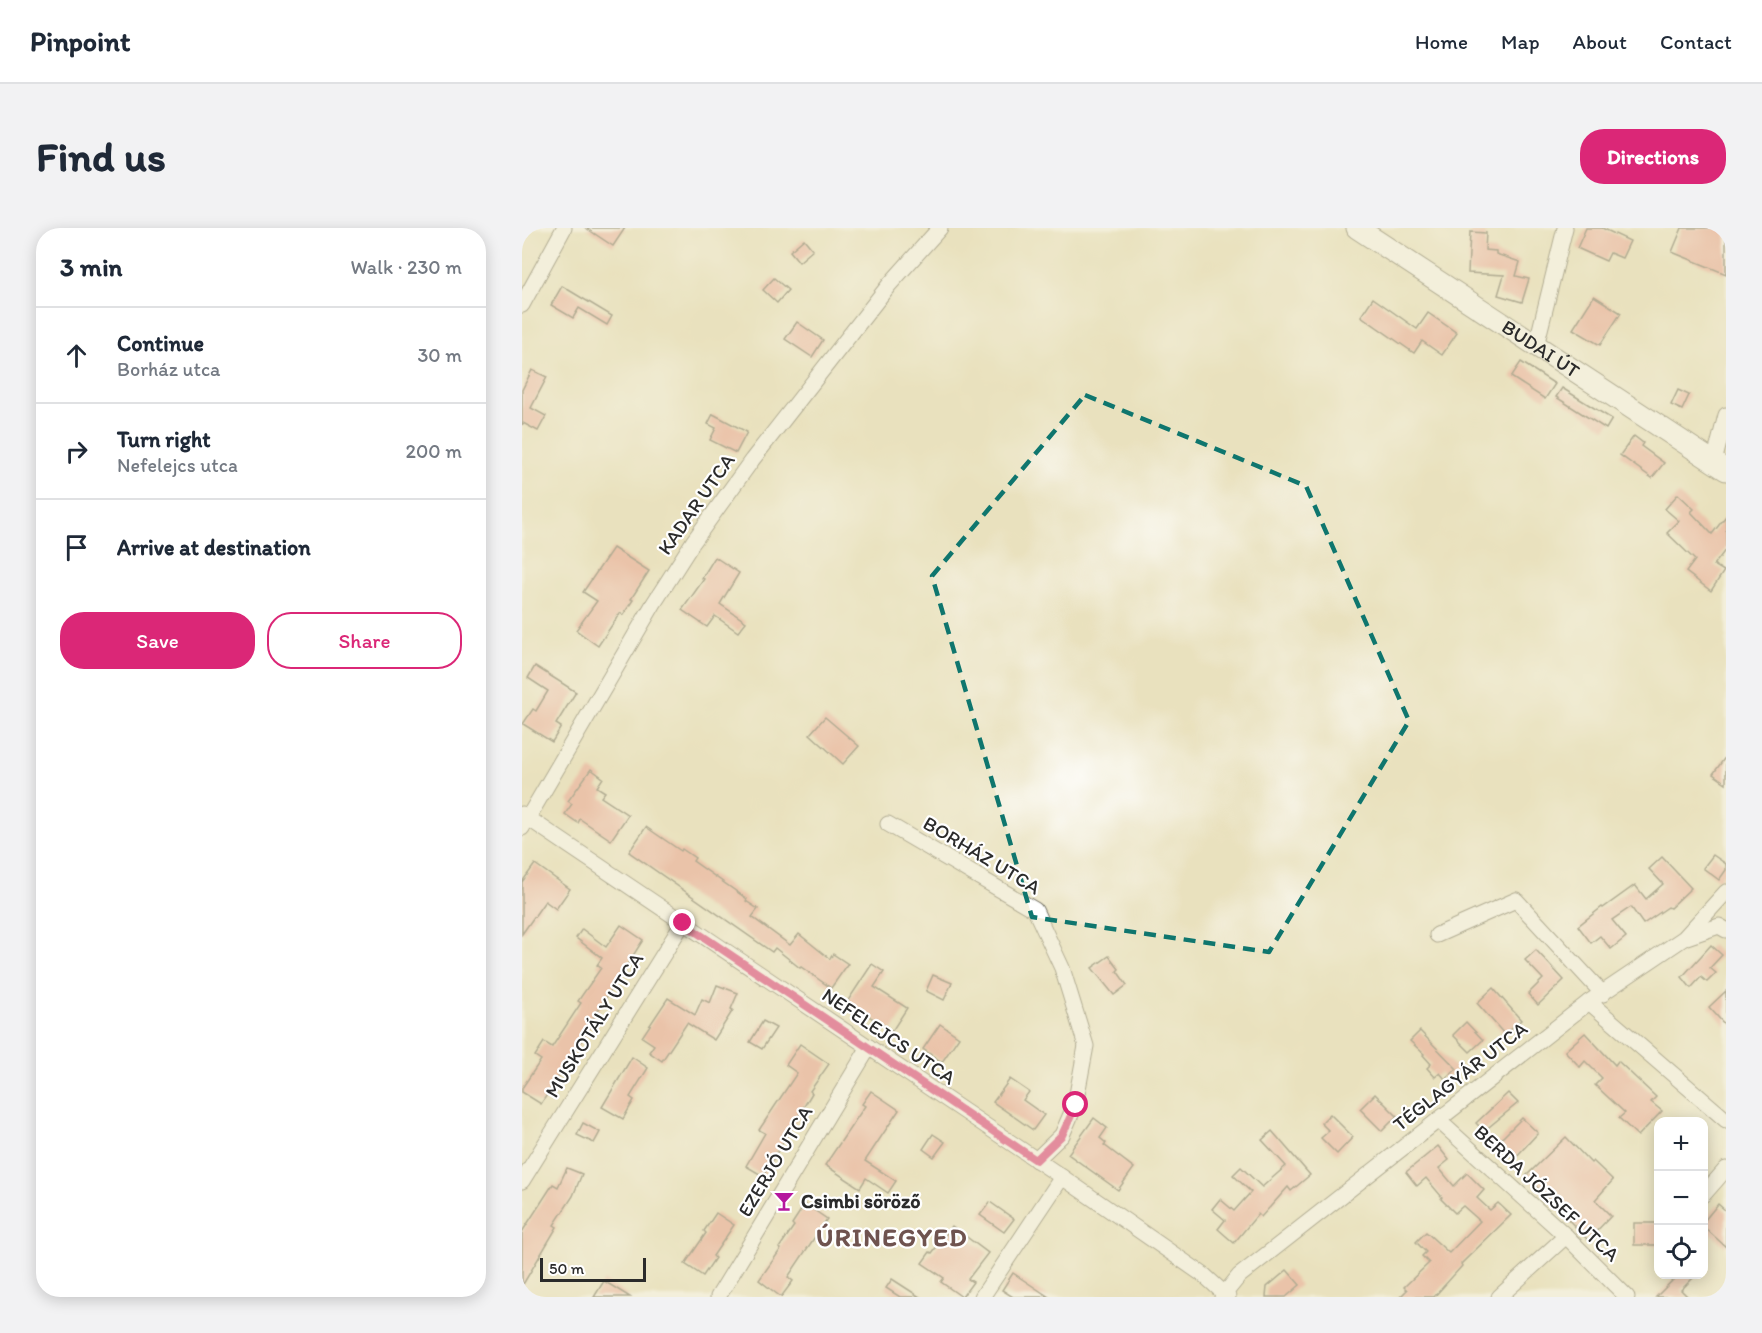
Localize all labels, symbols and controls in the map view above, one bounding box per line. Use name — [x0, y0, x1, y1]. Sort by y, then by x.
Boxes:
text: Pinpoint — [30, 24, 131, 58]
text: Home — [1415, 29, 1468, 54]
text: Map — [1501, 29, 1540, 54]
text: About — [1573, 29, 1627, 54]
text: Contact — [1660, 29, 1732, 54]
button: Directions — [1580, 129, 1726, 184]
text: Find us — [36, 131, 166, 182]
text: 3 min — [60, 251, 122, 283]
text: Walk · 230 m — [350, 255, 462, 279]
street label: BUDAI ÚT — [1498, 314, 1584, 383]
text: Continue — [117, 330, 204, 357]
icon: ahead — [60, 339, 93, 372]
text: 30 m — [417, 343, 462, 367]
text: Borház utca — [117, 357, 220, 381]
text: Turn right — [117, 426, 211, 453]
icon: right — [60, 435, 93, 468]
text: 200 m — [406, 439, 462, 463]
street label: KADAR UTCA — [652, 449, 740, 559]
text: Nefelejcs utca — [117, 453, 238, 477]
icon: arrive — [60, 531, 93, 564]
text: Arrive at destination — [117, 534, 311, 561]
button: Save — [60, 612, 255, 669]
button: Share — [267, 612, 462, 669]
street label: BORHÁZ UTCA — [919, 811, 1045, 900]
route end — [669, 909, 695, 935]
street label: MUSKOTÁLY UTCA — [540, 948, 648, 1102]
street label: NEFELEJCS UTCA — [818, 982, 960, 1090]
street label: TÉGLAGYÁR UTCA — [1388, 1016, 1532, 1136]
route start — [1062, 1091, 1088, 1117]
street label: EZERJÓ UTCA — [733, 1101, 818, 1221]
map controls — [1654, 1117, 1708, 1279]
button: + — [1654, 1117, 1708, 1171]
street label: BERDA JÓZSEF UTCA — [1469, 1120, 1625, 1267]
button: − — [1654, 1171, 1708, 1225]
bar icon: Csimbi söröző — [772, 1189, 796, 1213]
place label: Csimbi söröző — [801, 1189, 921, 1213]
district label: ÚRINEGYED — [816, 1221, 968, 1253]
button: locate — [1654, 1225, 1708, 1279]
scale bar — [540, 1255, 646, 1282]
text: 50 m — [549, 1259, 584, 1278]

